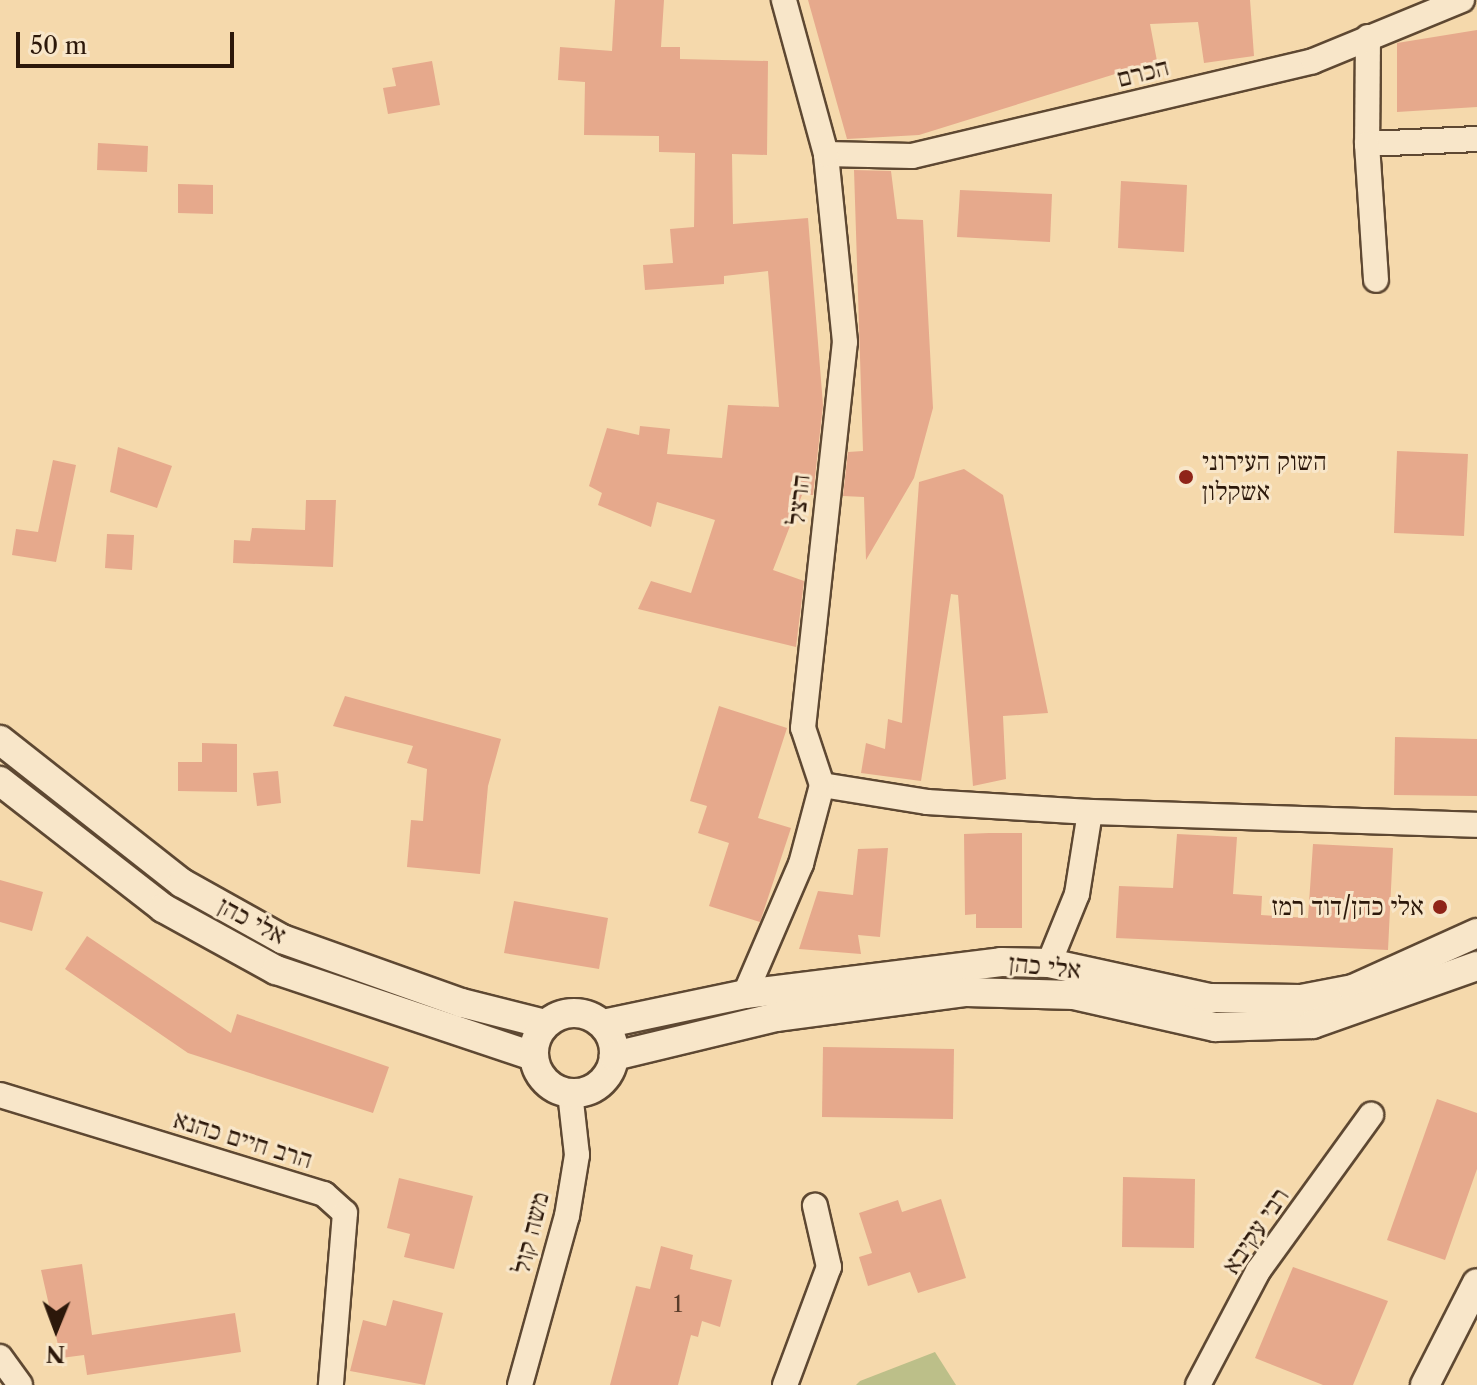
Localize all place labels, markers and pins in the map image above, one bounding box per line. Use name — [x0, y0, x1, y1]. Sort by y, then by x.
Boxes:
place label: השוק העירוני אשקלון — [1202, 446, 1327, 508]
marker: השוק העירוני אשקלון — [1177, 468, 1195, 486]
place label: אלי כהן/דוד רמז — [1272, 891, 1424, 923]
marker: אלי כהן/דוד רמז — [1431, 898, 1449, 916]

